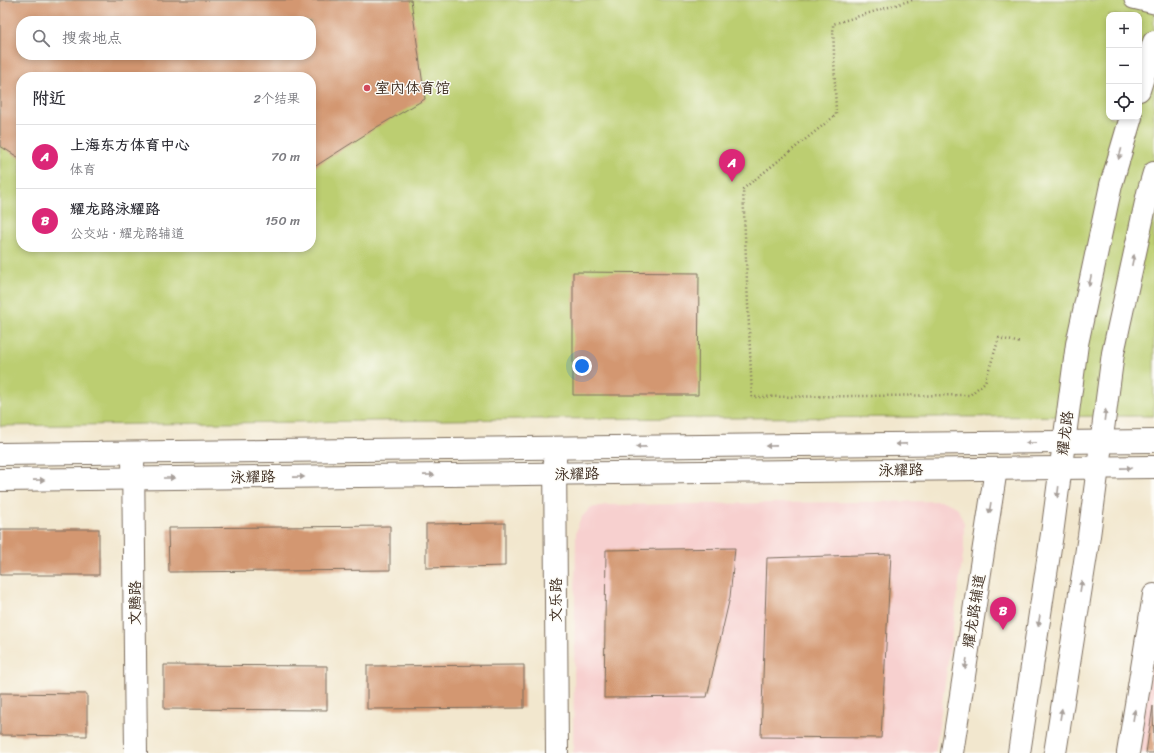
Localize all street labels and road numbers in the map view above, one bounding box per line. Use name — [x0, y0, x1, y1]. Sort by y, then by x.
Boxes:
street label: 耀龙路 — [1049, 409, 1081, 457]
street label: 泳耀路 — [878, 457, 924, 483]
street label: 泳耀路 — [554, 461, 600, 487]
street label: 泳耀路 — [230, 464, 276, 490]
street label: 耀龙路辅道 — [955, 572, 993, 650]
street label: 文乐路 — [543, 577, 569, 623]
street label: 文腾路 — [122, 580, 148, 626]

